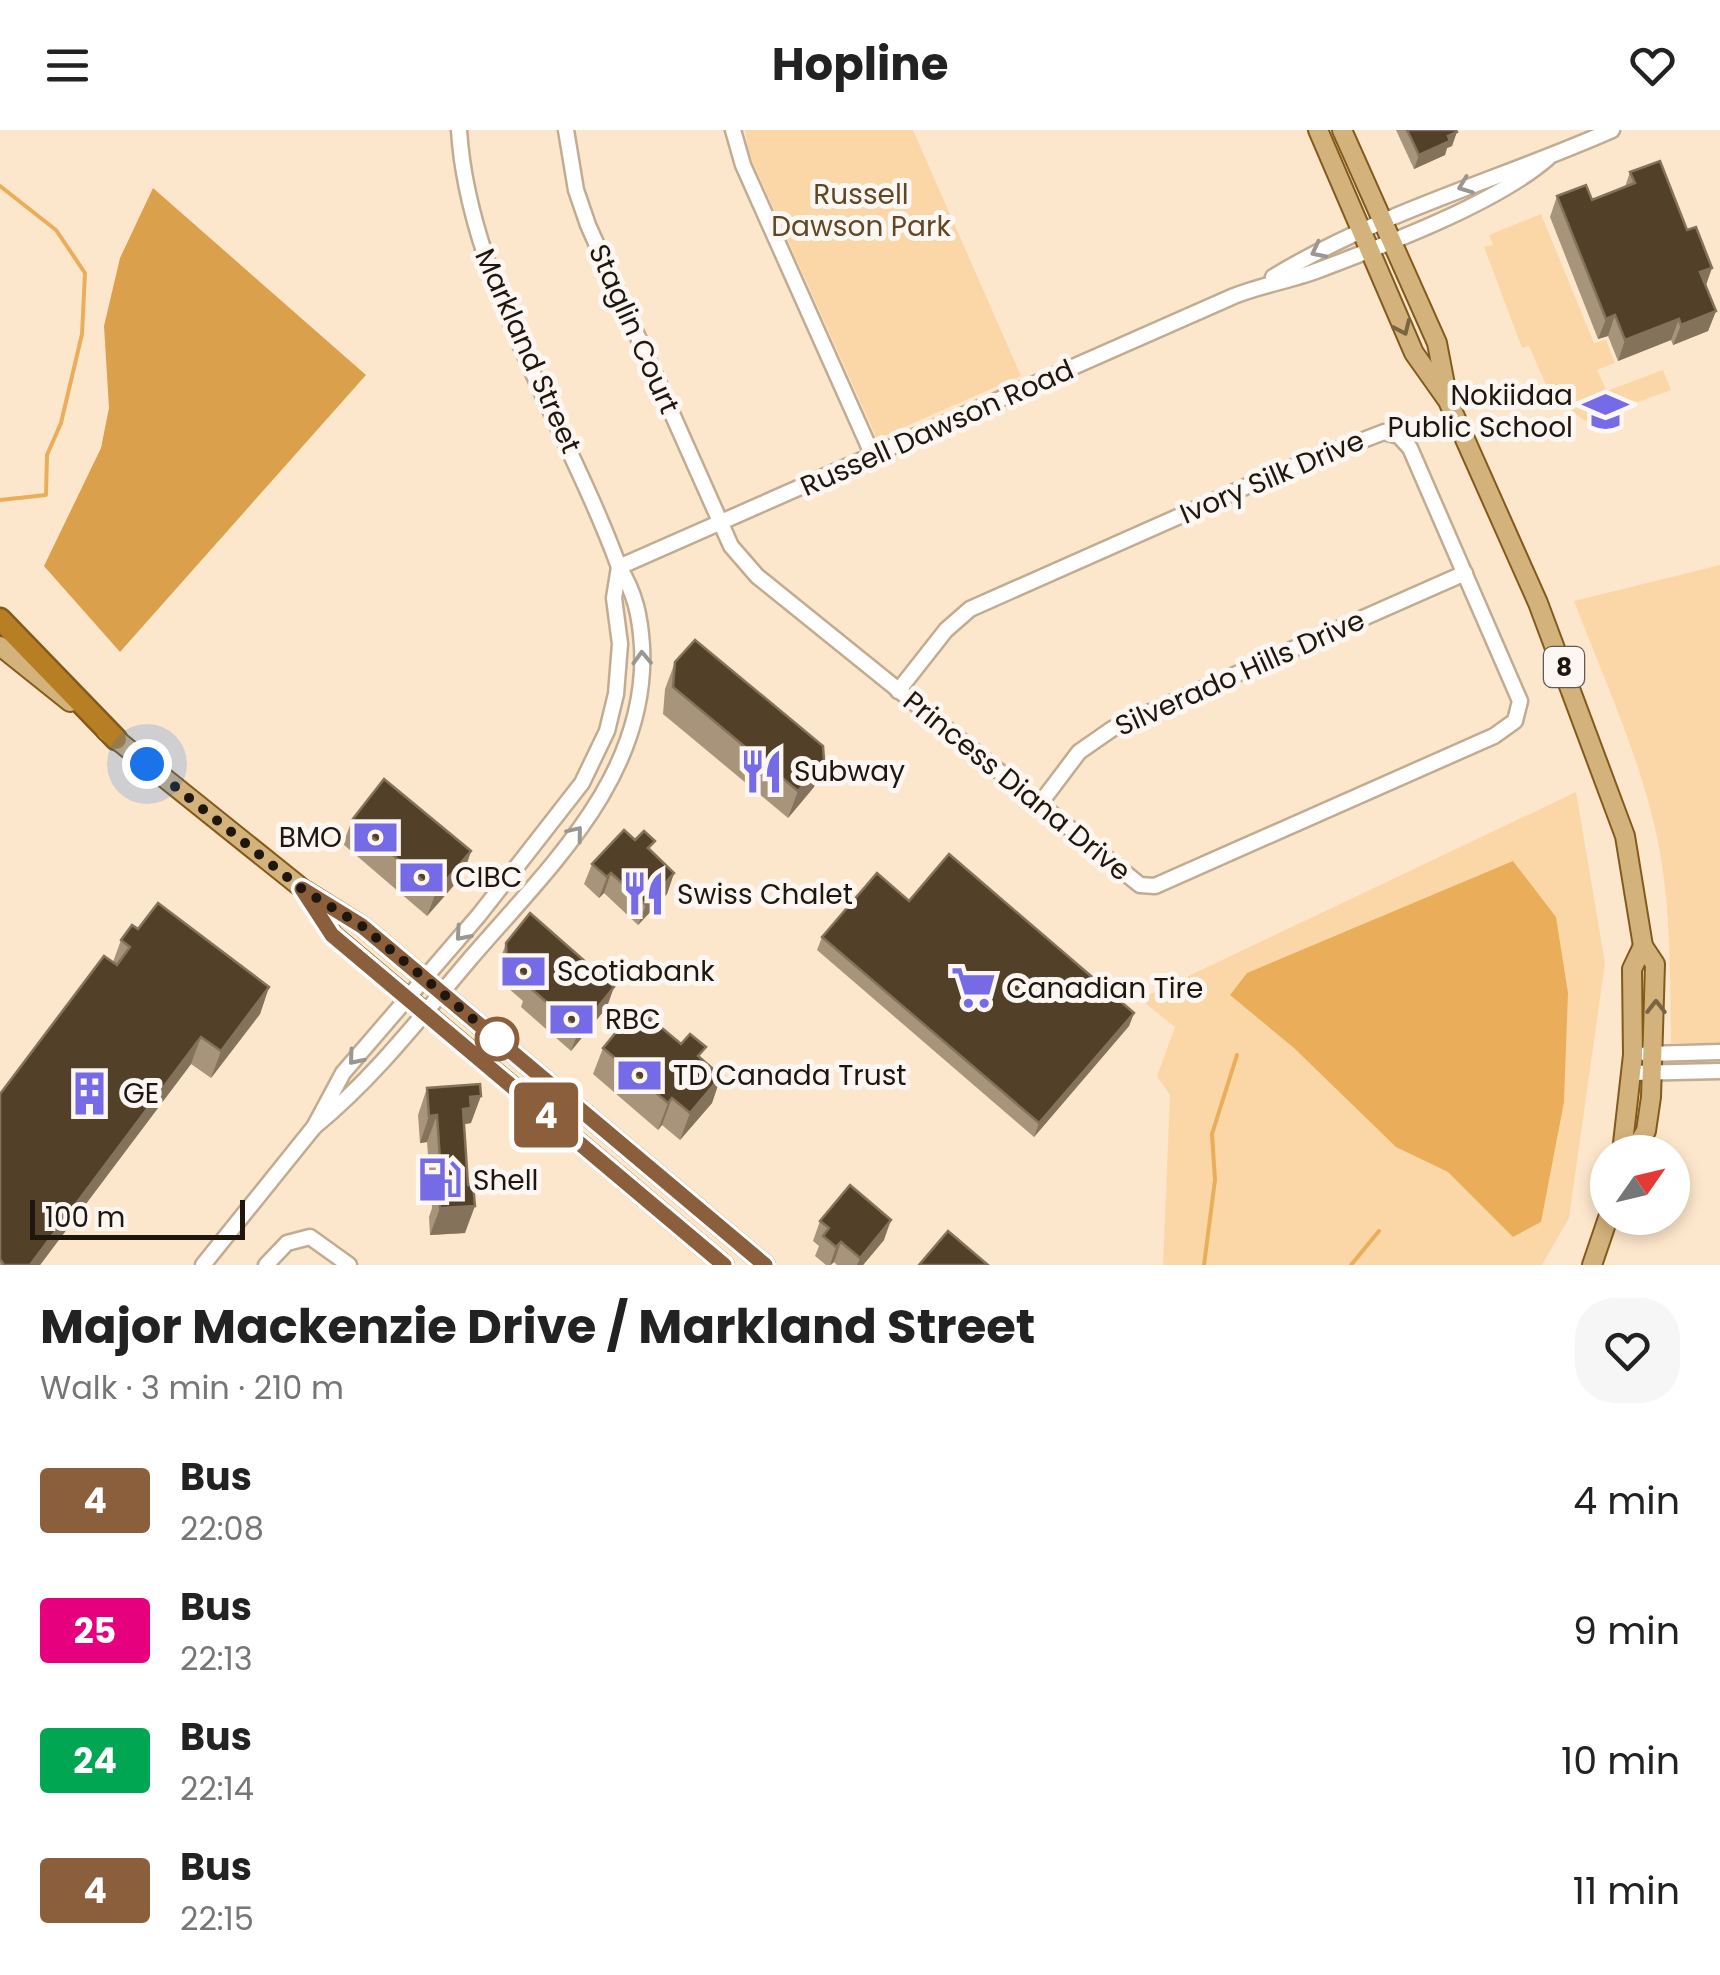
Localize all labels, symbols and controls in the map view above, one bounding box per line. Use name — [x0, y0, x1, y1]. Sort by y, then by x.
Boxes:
text: Hopline — [772, 33, 948, 96]
icon: menu — [40, 38, 95, 93]
icon: heart — [1625, 38, 1680, 93]
one-way arrow — [1457, 174, 1474, 195]
park label: Russell Dawson Park — [771, 175, 951, 246]
street label: Staglin Court — [579, 238, 689, 420]
one-way arrow — [1310, 239, 1328, 259]
street label: Markland Street — [465, 243, 591, 459]
one-way arrow — [1391, 318, 1411, 336]
street label: Russell Dawson Road — [794, 350, 1080, 506]
place label: Nokiidaa Public School — [1388, 376, 1573, 447]
school or university icon: Nokiidaa Public School — [1582, 387, 1630, 435]
street label: Ivory Silk Drive — [1174, 421, 1370, 533]
street label: Silverado Hills Drive — [1109, 600, 1371, 746]
road number: 8 — [1544, 647, 1584, 687]
one-way arrow — [632, 649, 653, 665]
street label: Princess Diana Drive — [895, 682, 1139, 890]
your location — [122, 739, 172, 789]
restaurant icon: Subway — [737, 747, 785, 795]
place label: Subway — [794, 752, 905, 791]
bank icon: BMO — [351, 813, 399, 861]
place label: BMO — [279, 818, 342, 857]
one-way arrow — [564, 826, 582, 844]
bank icon: CIBC — [398, 853, 446, 901]
place label: CIBC — [455, 858, 522, 897]
restaurant icon: Swiss Chalet — [620, 870, 668, 918]
place label: Swiss Chalet — [677, 875, 853, 914]
one-way arrow — [455, 922, 473, 941]
bank icon: Scotiabank — [500, 947, 548, 995]
place label: Scotiabank — [557, 952, 715, 991]
supermarket icon: Canadian Tire — [949, 964, 997, 1012]
place label: Canadian Tire — [1006, 969, 1203, 1008]
bank icon: RBC — [548, 995, 596, 1043]
one-way arrow — [1645, 999, 1667, 1014]
place label: RBC — [605, 1000, 661, 1039]
unlabelled marker — [476, 1018, 518, 1060]
one-way arrow — [349, 1047, 367, 1065]
bank icon: TD Canada Trust — [616, 1051, 664, 1099]
place label: TD Canada Trust — [673, 1056, 906, 1095]
building icon: GE — [66, 1069, 114, 1117]
place label: GE — [123, 1074, 159, 1113]
line badge: 4 — [514, 1082, 578, 1148]
text: 4 — [534, 1091, 558, 1140]
north arrow — [1590, 1135, 1690, 1235]
map controls — [1590, 1135, 1690, 1235]
fuel station icon: Shell — [416, 1156, 464, 1204]
place label: Shell — [473, 1161, 539, 1200]
scale bar — [30, 1195, 245, 1240]
text: 100 m — [45, 1198, 125, 1237]
text: Major Mackenzie Drive / Markland Street — [40, 1293, 1035, 1360]
button: heart — [1575, 1298, 1680, 1403]
text: Walk · 3 min · 210 m — [40, 1365, 344, 1410]
text: Bus — [180, 1450, 252, 1503]
text: 4 min — [1573, 1474, 1680, 1527]
text: 4 — [83, 1476, 107, 1525]
text: 22:08 — [180, 1506, 264, 1551]
text: Bus — [180, 1580, 252, 1633]
text: 9 min — [1573, 1604, 1680, 1657]
text: 25 — [74, 1606, 116, 1655]
text: 22:13 — [180, 1636, 253, 1681]
text: Bus — [180, 1710, 252, 1763]
text: 10 min — [1561, 1734, 1680, 1787]
text: 24 — [73, 1736, 117, 1785]
text: 22:14 — [180, 1766, 254, 1811]
text: Bus — [180, 1840, 252, 1893]
text: 11 min — [1573, 1864, 1680, 1917]
text: 4 — [83, 1866, 107, 1915]
text: 22:15 — [180, 1896, 254, 1941]

